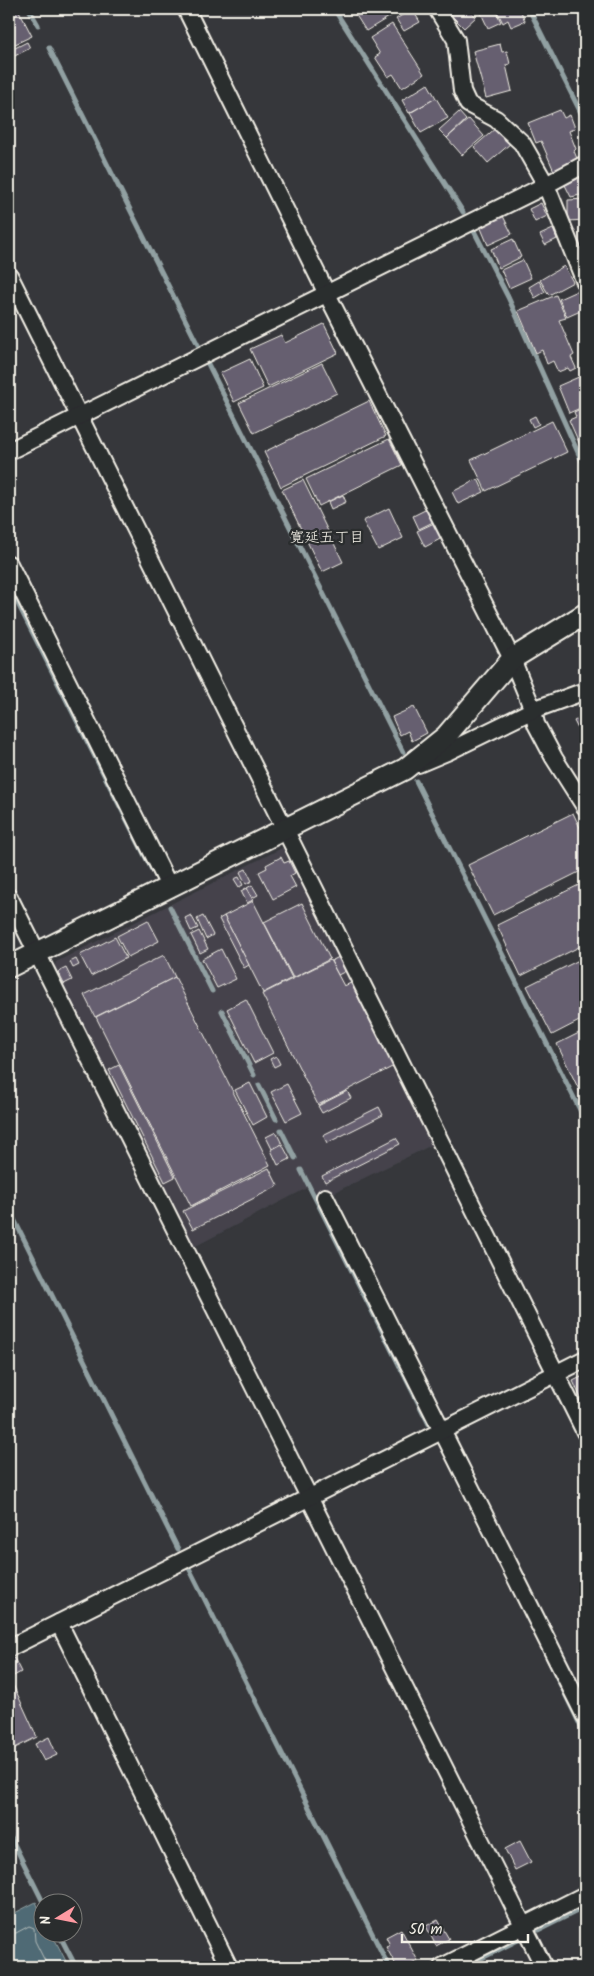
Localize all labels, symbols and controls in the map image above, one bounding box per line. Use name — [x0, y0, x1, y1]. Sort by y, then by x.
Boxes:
district label: 寛延五丁目 — [289, 526, 365, 550]
north arrow — [32, 1894, 82, 1944]
scale bar — [402, 1911, 528, 1943]
text: N — [35, 1914, 58, 1926]
text: 50 m — [409, 1918, 443, 1942]

